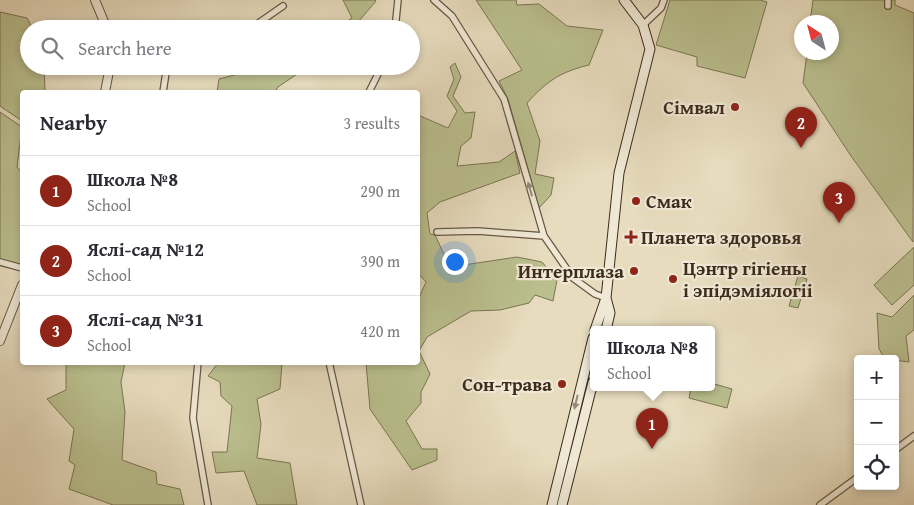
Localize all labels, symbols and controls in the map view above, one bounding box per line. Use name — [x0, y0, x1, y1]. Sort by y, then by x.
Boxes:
north arrow — [794, 15, 839, 60]
search box — [20, 20, 420, 75]
icon: search — [38, 34, 66, 62]
text: Search here — [78, 34, 172, 62]
place label: Сімвал — [663, 93, 725, 121]
marker: Сімвал — [729, 101, 741, 113]
text: Nearby — [40, 107, 107, 138]
pin: 2 — [785, 107, 817, 148]
text: 3 results — [343, 111, 400, 135]
text: Школа №8 — [87, 165, 178, 193]
text: 1 — [52, 179, 60, 203]
text: 290 m — [360, 179, 400, 203]
one-way arrow — [526, 182, 534, 197]
pin: 3 — [823, 182, 855, 223]
place label: Смак — [646, 187, 692, 215]
text: School — [87, 193, 131, 217]
marker: Смак — [630, 195, 642, 207]
place label: Планета здоровья — [641, 223, 801, 251]
marker: Планета здоровья — [625, 231, 637, 243]
text: Яслі-сад №12 — [87, 235, 204, 263]
text: 2 — [52, 249, 60, 273]
text: 390 m — [360, 249, 400, 273]
your location — [442, 249, 468, 275]
place label: Цэнтр гігіены і эпідэміялогіі — [683, 254, 813, 304]
place label: Интерплаза — [518, 257, 624, 285]
text: School — [87, 263, 131, 287]
marker: Интерплаза — [628, 265, 640, 277]
marker: Цэнтр гігіены і эпідэміялогіі — [667, 273, 679, 285]
text: Яслі-сад №31 — [87, 305, 204, 333]
text: 3 — [52, 319, 60, 343]
text: 420 m — [360, 319, 400, 343]
popup — [590, 326, 715, 391]
text: School — [87, 333, 131, 357]
text: Школа №8 — [607, 333, 698, 361]
map controls — [854, 355, 899, 490]
button: + — [854, 355, 899, 400]
text: School — [607, 361, 651, 385]
place label: Сон-трава — [462, 370, 552, 398]
marker: Сон-трава — [556, 378, 568, 390]
one-way arrow — [572, 395, 580, 410]
button: − — [854, 400, 899, 445]
pin: 1 — [636, 408, 668, 449]
button: locate — [854, 445, 899, 490]

